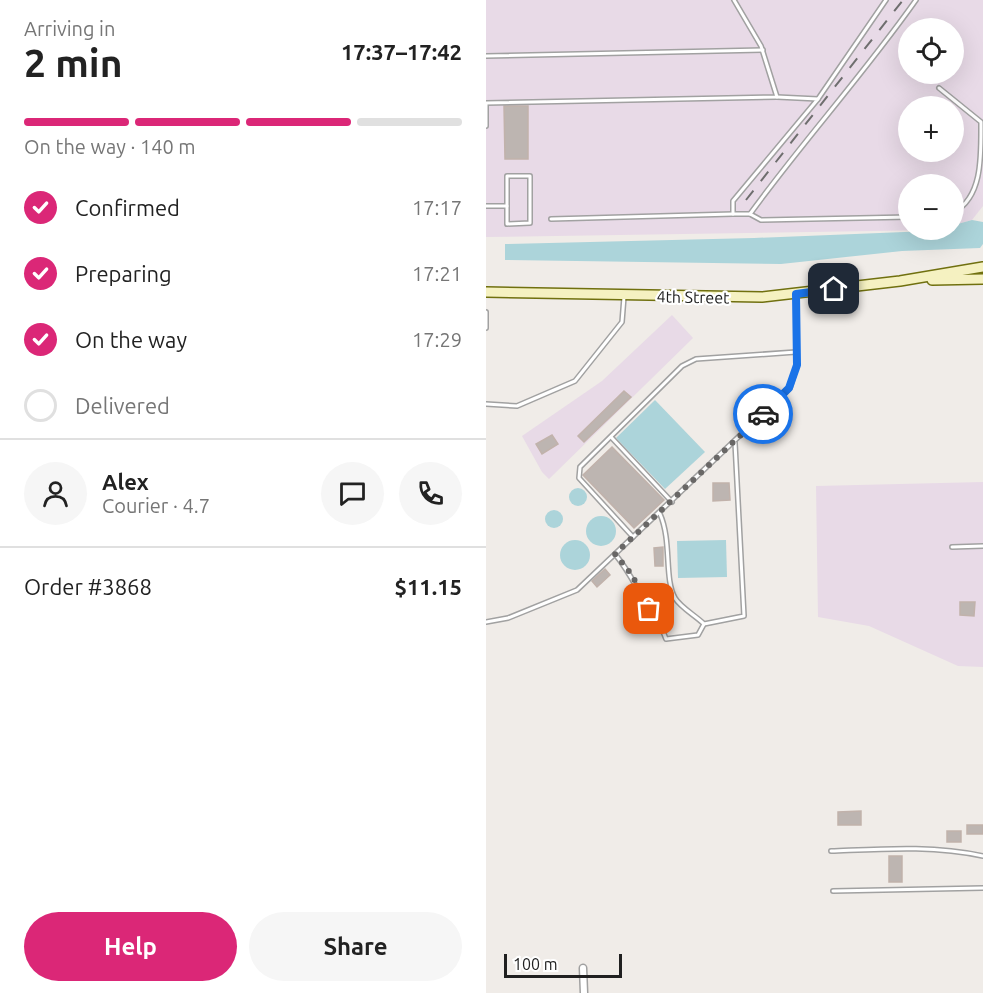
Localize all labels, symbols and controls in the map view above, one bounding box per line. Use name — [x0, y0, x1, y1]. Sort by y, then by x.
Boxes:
text: Arriving in — [24, 17, 115, 40]
map controls — [898, 18, 964, 240]
button: locate — [898, 18, 964, 84]
text: 17:37–17:42 — [341, 39, 462, 64]
text: 2 min — [24, 41, 123, 84]
button: + — [898, 96, 964, 162]
text: On the way · 140 m — [24, 135, 196, 158]
button: − — [898, 174, 964, 240]
icon: check — [24, 191, 57, 224]
text: Confirmed — [75, 195, 180, 220]
text: 17:17 — [412, 196, 462, 219]
icon: check — [24, 257, 57, 290]
text: Preparing — [75, 261, 172, 286]
text: 17:21 — [412, 262, 462, 285]
pin — [808, 263, 859, 314]
icon: home — [817, 272, 850, 305]
street label: 4th Street — [656, 287, 730, 307]
icon: check — [24, 323, 57, 356]
text: On the way — [75, 327, 187, 352]
text: 17:29 — [412, 328, 462, 351]
courier — [733, 384, 793, 444]
text: Delivered — [75, 393, 170, 418]
icon: car — [747, 398, 780, 431]
button: person — [24, 462, 87, 525]
button: chat — [321, 462, 384, 525]
button: phone — [399, 462, 462, 525]
text: Alex — [102, 469, 149, 494]
text: Courier · 4.7 — [102, 494, 210, 517]
text: Order #3868 — [24, 574, 152, 599]
text: $11.15 — [395, 574, 462, 599]
pin — [623, 583, 674, 634]
icon: bag — [632, 592, 665, 625]
button: Help — [24, 912, 237, 981]
button: Share — [249, 912, 462, 981]
scale bar — [504, 951, 622, 978]
text: 100 m — [513, 955, 558, 973]

